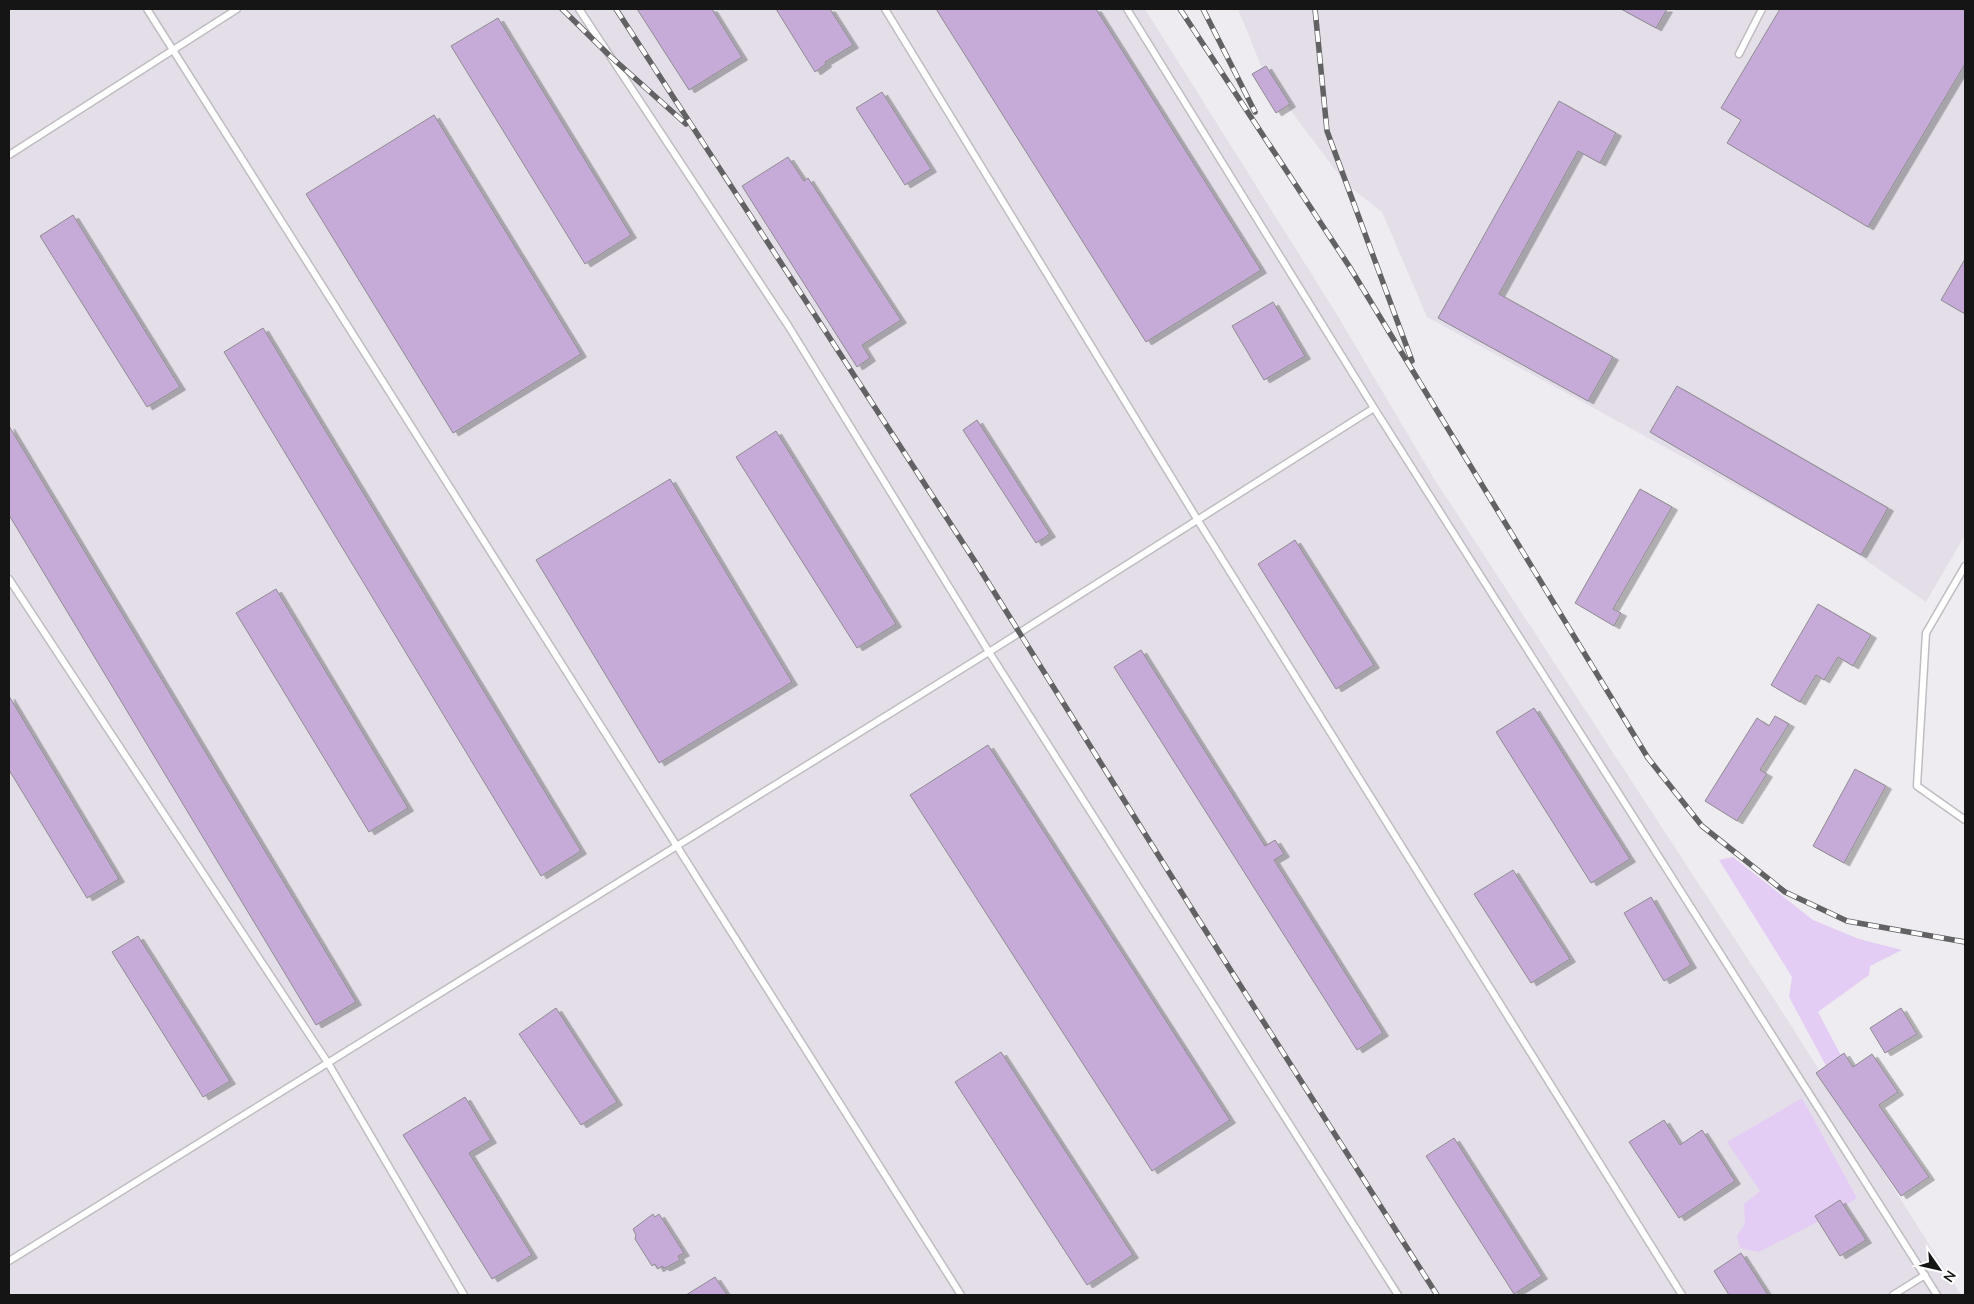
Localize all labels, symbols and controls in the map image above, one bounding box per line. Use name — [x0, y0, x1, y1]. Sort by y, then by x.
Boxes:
north arrow — [1914, 1244, 1964, 1294]
text: N — [1939, 1266, 1960, 1286]

